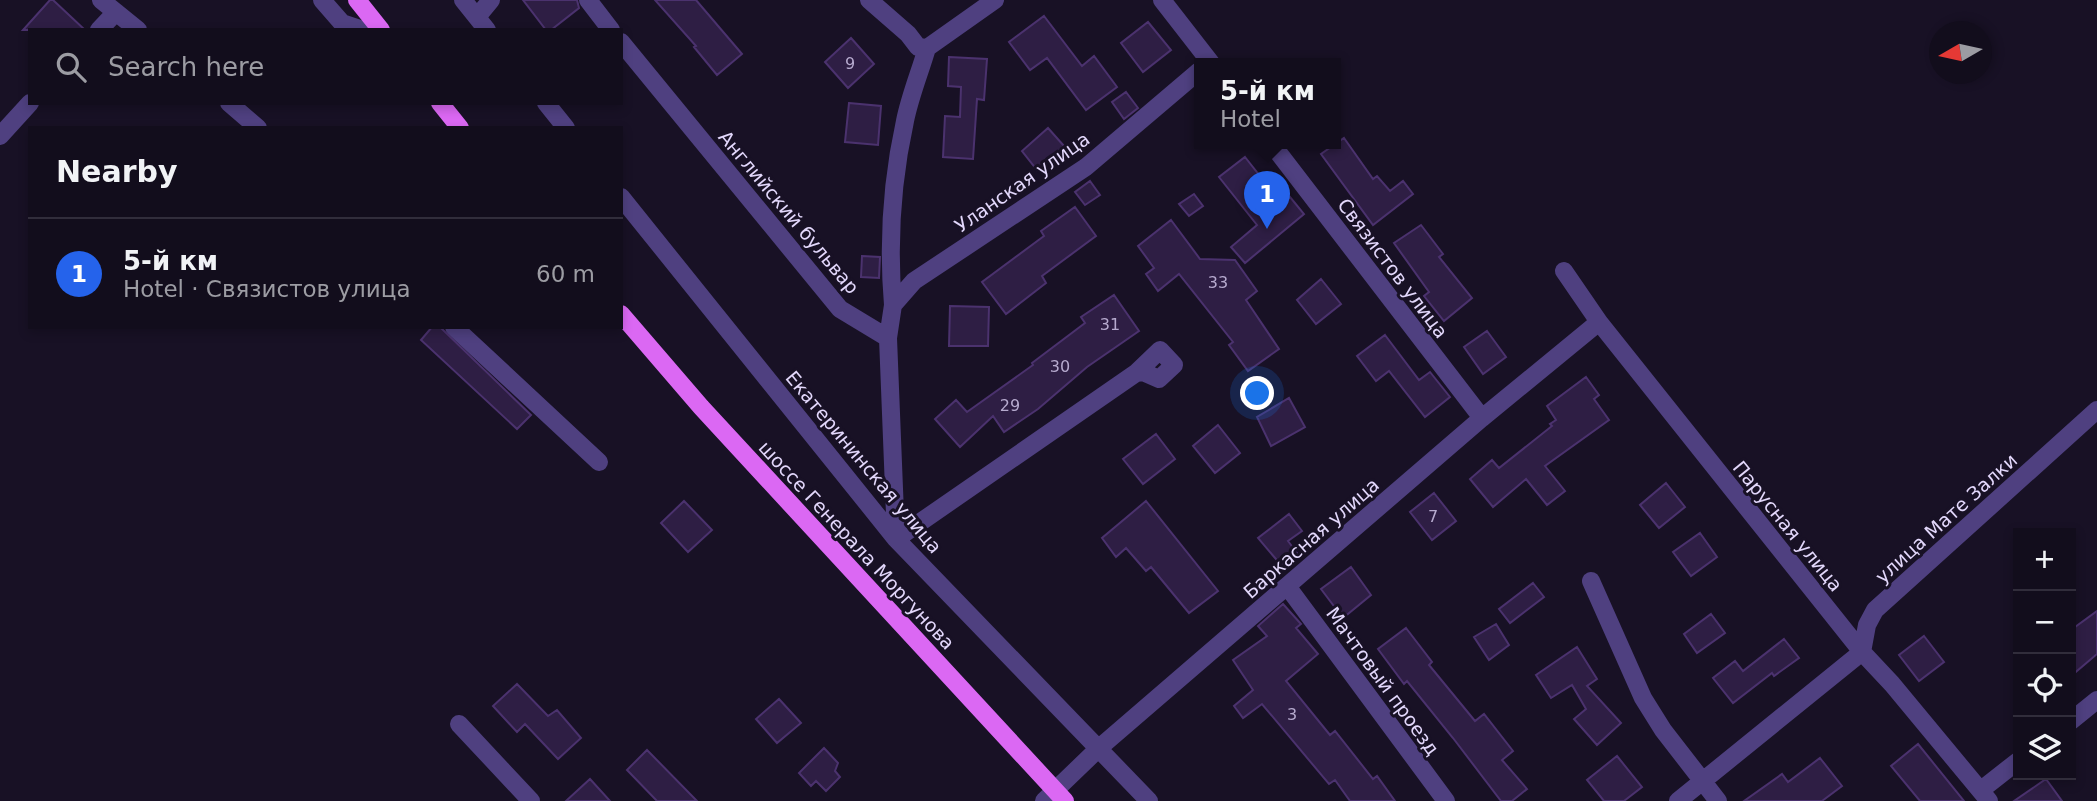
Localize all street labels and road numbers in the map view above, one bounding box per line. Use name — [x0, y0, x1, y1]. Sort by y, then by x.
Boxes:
street label: Английский бульвар — [714, 126, 864, 298]
street label: Уланская улица — [951, 127, 1093, 237]
street label: Связистов улица — [1333, 194, 1453, 342]
street label: Екатерининская улица — [781, 367, 947, 557]
street label: шоссе Генерала Моргунова — [755, 436, 959, 654]
street label: улица Мате Залки — [1871, 449, 2021, 587]
street label: Парусная улица — [1729, 456, 1847, 596]
street label: Баркасная улица — [1239, 473, 1383, 603]
street label: Мачтовый проезд — [1322, 603, 1444, 759]

